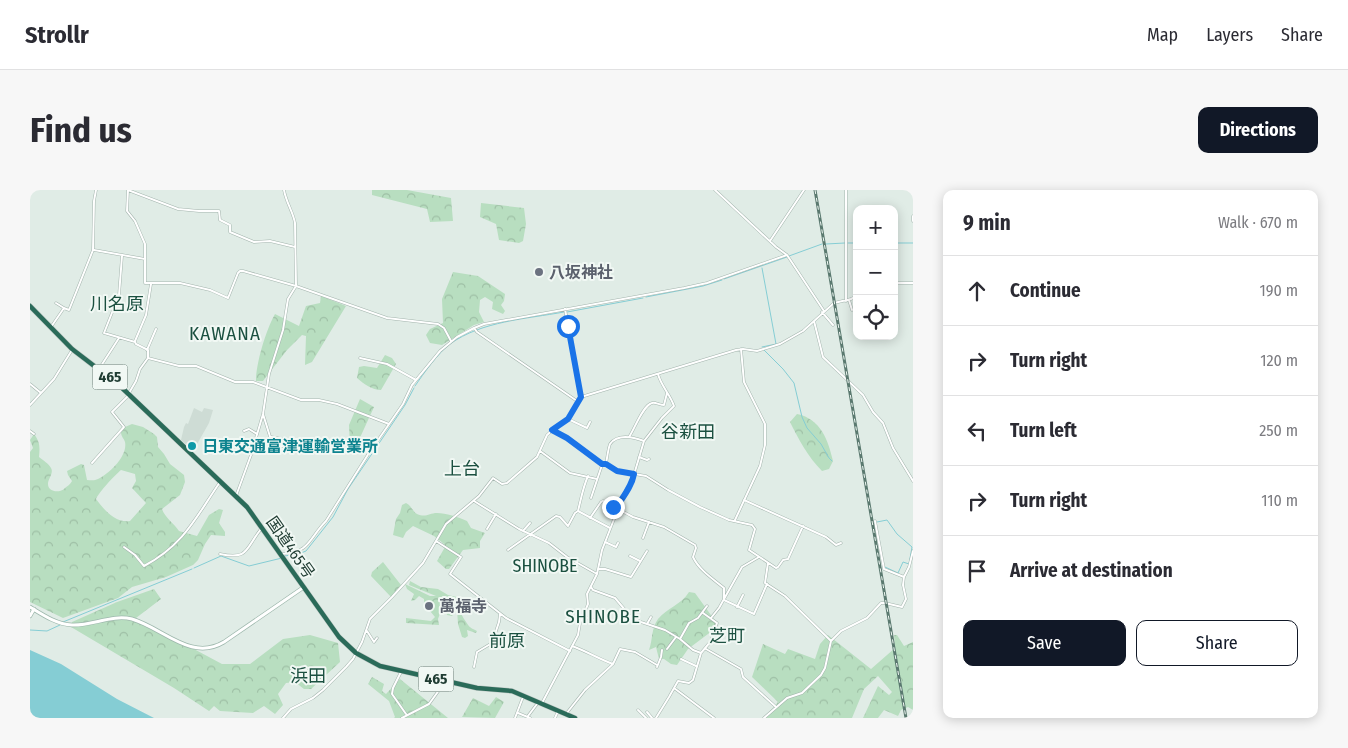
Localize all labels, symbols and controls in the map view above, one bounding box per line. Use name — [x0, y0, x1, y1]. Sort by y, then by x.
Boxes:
text: Strollr — [25, 21, 89, 49]
text: Map — [1147, 24, 1178, 46]
text: Layers — [1206, 24, 1253, 46]
text: Share — [1281, 24, 1323, 46]
button: Directions — [1198, 107, 1318, 153]
text: Find us — [30, 109, 132, 151]
map controls — [853, 205, 898, 340]
button: + — [853, 205, 898, 250]
text: 9 min — [963, 210, 1011, 236]
text: Walk · 670 m — [1218, 213, 1298, 232]
button: − — [853, 250, 898, 295]
place label: 八坂神社 — [549, 263, 613, 282]
marker: 八坂神社 — [533, 266, 545, 278]
icon: ahead — [963, 277, 991, 305]
text: Continue — [1010, 279, 1081, 302]
text: 190 m — [1260, 281, 1298, 300]
district label: 川名原 — [90, 293, 144, 315]
button: locate — [853, 295, 898, 340]
route start — [557, 315, 580, 338]
district label: KAWANA — [189, 322, 261, 345]
icon: right — [963, 347, 991, 375]
text: Turn right — [1010, 349, 1087, 372]
text: 120 m — [1260, 351, 1298, 370]
road number: 465 — [92, 364, 128, 390]
icon: left — [963, 417, 991, 445]
text: Turn left — [1010, 419, 1077, 442]
district label: 谷新田 — [661, 421, 715, 443]
text: 250 m — [1259, 421, 1298, 440]
place label: 日東交通富津運輸営業所 — [202, 437, 378, 456]
marker: 日東交通富津運輸営業所 — [186, 440, 198, 452]
district label: 上台 — [444, 458, 480, 480]
icon: right — [963, 487, 991, 515]
text: Turn right — [1010, 489, 1087, 512]
text: 110 m — [1261, 491, 1298, 510]
route end — [602, 496, 625, 519]
street label: 国道465号 — [262, 513, 319, 582]
district label: SHINOBE — [512, 555, 578, 577]
icon: arrive — [963, 557, 991, 585]
text: Arrive at destination — [1010, 559, 1173, 582]
place label: 萬福寺 — [439, 597, 487, 616]
marker: 萬福寺 — [423, 600, 435, 612]
district label: SHINOBE — [565, 605, 641, 628]
button: Save — [963, 620, 1126, 666]
button: Share — [1136, 620, 1298, 666]
district label: 芝町 — [709, 625, 745, 647]
district label: 前原 — [489, 630, 525, 652]
district label: 浜田 — [290, 665, 326, 687]
road number: 465 — [418, 666, 454, 692]

